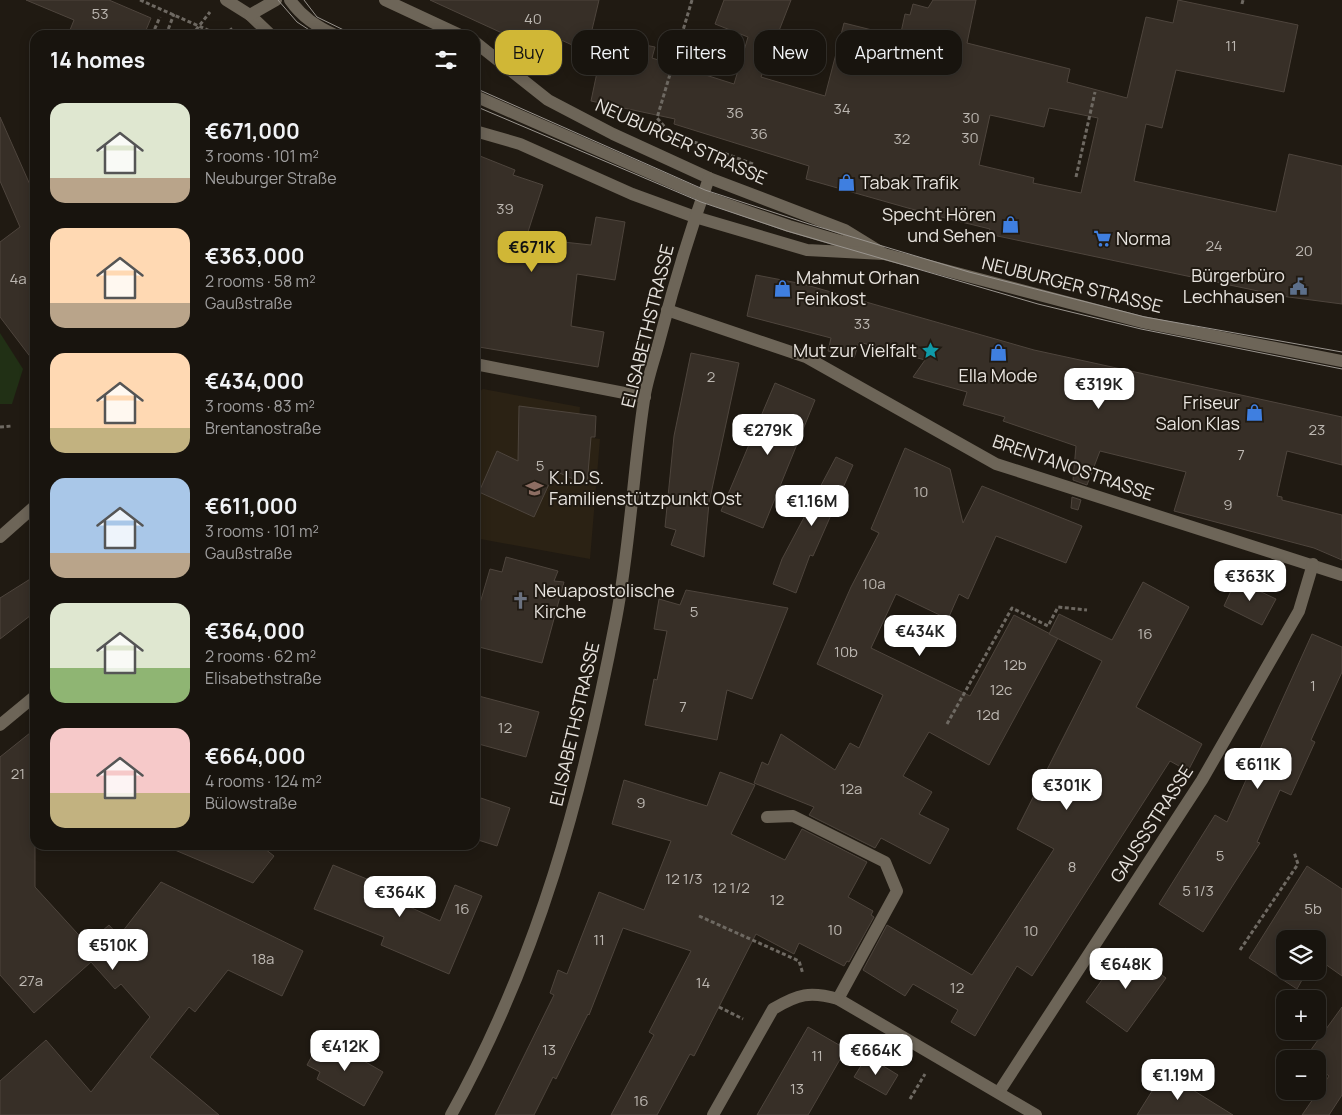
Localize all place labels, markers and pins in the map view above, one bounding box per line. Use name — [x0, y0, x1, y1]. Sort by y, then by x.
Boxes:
place label: Tabak Trafik — [860, 170, 959, 194]
shop icon: Tabak Trafik — [836, 173, 856, 193]
place label: Specht Hören und Sehen — [882, 202, 996, 247]
shop icon: Specht Hören und Sehen — [1000, 215, 1020, 235]
place label: Norma — [1116, 226, 1171, 250]
supermarket icon: Norma — [1092, 229, 1112, 249]
pin: €671K — [497, 230, 567, 273]
place label: Bürgerbüro Lechhausen — [1183, 263, 1285, 308]
place label: Mahmut Orhan Feinkost — [796, 265, 919, 310]
public building icon: Bürgerbüro Lechhausen — [1289, 276, 1309, 296]
shop icon: Mahmut Orhan Feinkost — [772, 278, 792, 298]
place label: Mut zur Vielfalt — [793, 338, 917, 362]
place icon: Mut zur Vielfalt — [921, 341, 941, 361]
shop icon: Ella Mode — [988, 343, 1008, 363]
place label: Ella Mode — [958, 363, 1038, 387]
pin: €319K — [1064, 368, 1134, 410]
place label: Friseur Salon Klas — [1155, 390, 1240, 435]
shop icon: Friseur Salon Klas — [1244, 403, 1264, 423]
pin: €279K — [733, 414, 803, 456]
place label: K.I.D.S. Familienstützpunkt Ost — [549, 465, 742, 510]
school or university icon: K.I.D.S. Familienstützpunkt Ost — [525, 478, 545, 498]
pin: €1.16M — [771, 484, 853, 527]
pin: €363K — [1215, 560, 1285, 602]
place label: Neuapostolische Kirche — [534, 578, 675, 623]
church icon: Neuapostolische Kirche — [510, 591, 530, 611]
pin: €434K — [885, 614, 955, 657]
pin: €611K — [1223, 748, 1293, 790]
pin: €301K — [1032, 768, 1102, 811]
pin: €364K — [365, 876, 435, 918]
pin: €510K — [78, 928, 148, 971]
pin: €648K — [1091, 948, 1161, 990]
pin: €412K — [310, 1030, 380, 1072]
pin: €664K — [841, 1034, 911, 1076]
pin: €1.19M — [1137, 1058, 1219, 1101]

